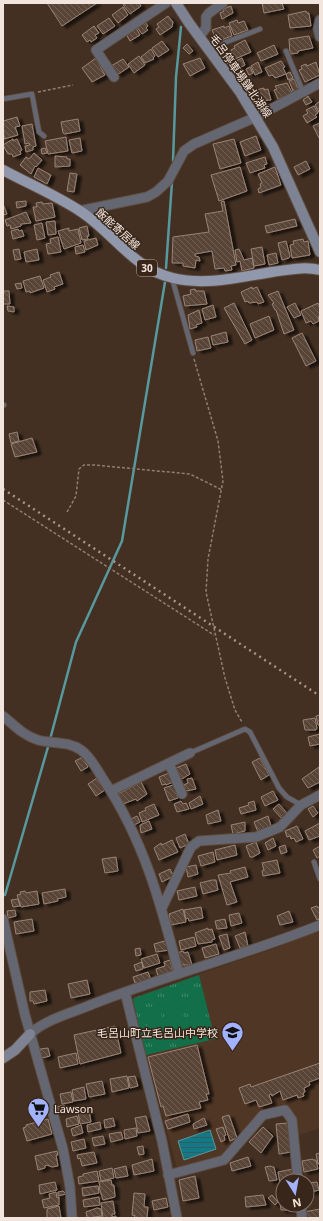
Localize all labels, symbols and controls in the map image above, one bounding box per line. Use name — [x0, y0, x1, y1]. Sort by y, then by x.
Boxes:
street label: 毛呂停車場鎌北湖線 — [207, 31, 276, 121]
street label: 飯能寄居線 — [93, 205, 144, 253]
road number: 30 — [137, 260, 157, 276]
school or university icon: 毛呂山町立毛呂山中学校 — [220, 1020, 246, 1053]
place label: 毛呂山町立毛呂山中学校 — [97, 1025, 218, 1040]
supermarket icon: Lawson — [25, 1096, 51, 1129]
place label: Lawson — [54, 1101, 93, 1116]
north arrow — [275, 1173, 315, 1213]
text: N — [291, 1195, 303, 1212]

